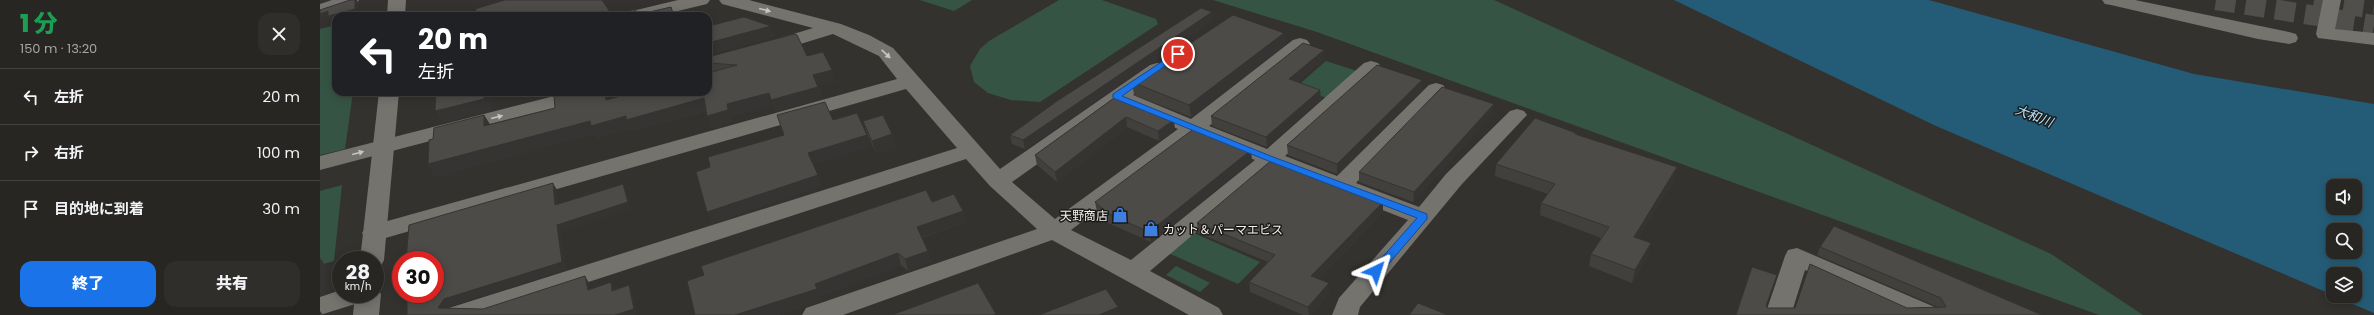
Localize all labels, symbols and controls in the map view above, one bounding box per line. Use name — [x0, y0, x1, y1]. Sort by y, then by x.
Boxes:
text: 1 分 — [20, 7, 58, 40]
one-way arrow — [759, 7, 771, 13]
button: close — [258, 13, 300, 55]
text: 20 m — [418, 20, 488, 59]
icon: left — [352, 28, 404, 80]
pin — [1161, 37, 1195, 71]
text: 150 m · 13:20 — [20, 39, 97, 58]
icon: arrive — [1167, 43, 1189, 65]
one-way arrow — [881, 49, 891, 59]
text: 左折 — [418, 59, 454, 84]
icon: left — [20, 86, 42, 108]
text: 左折 — [54, 86, 84, 107]
text: 20 m — [262, 86, 300, 107]
water label: 大和川 — [2012, 100, 2057, 133]
one-way arrow — [491, 113, 503, 119]
icon: right — [20, 142, 42, 164]
text: 右折 — [54, 142, 84, 163]
text: 100 m — [257, 142, 300, 163]
one-way arrow — [352, 150, 364, 156]
map controls — [2326, 179, 2362, 303]
button: sound — [2326, 179, 2362, 215]
icon: arrive — [20, 198, 42, 220]
text: 目的地に到着 — [54, 198, 144, 219]
text: 30 m — [262, 198, 300, 219]
shop icon: 天野商店 — [1111, 206, 1129, 224]
place label: 天野商店 — [1060, 207, 1108, 224]
shop icon: カット＆パーマエビス — [1142, 220, 1160, 238]
place label: カット＆パーマエビス — [1163, 221, 1283, 238]
button: search — [2326, 223, 2362, 259]
position arrow — [1355, 250, 1397, 292]
speed limit sign: 30 — [392, 251, 444, 303]
text: 28 — [346, 258, 370, 286]
button: 終了 — [20, 261, 156, 307]
button: 共有 — [164, 261, 300, 307]
button: layers — [2326, 267, 2362, 303]
text: km/h — [345, 279, 371, 294]

